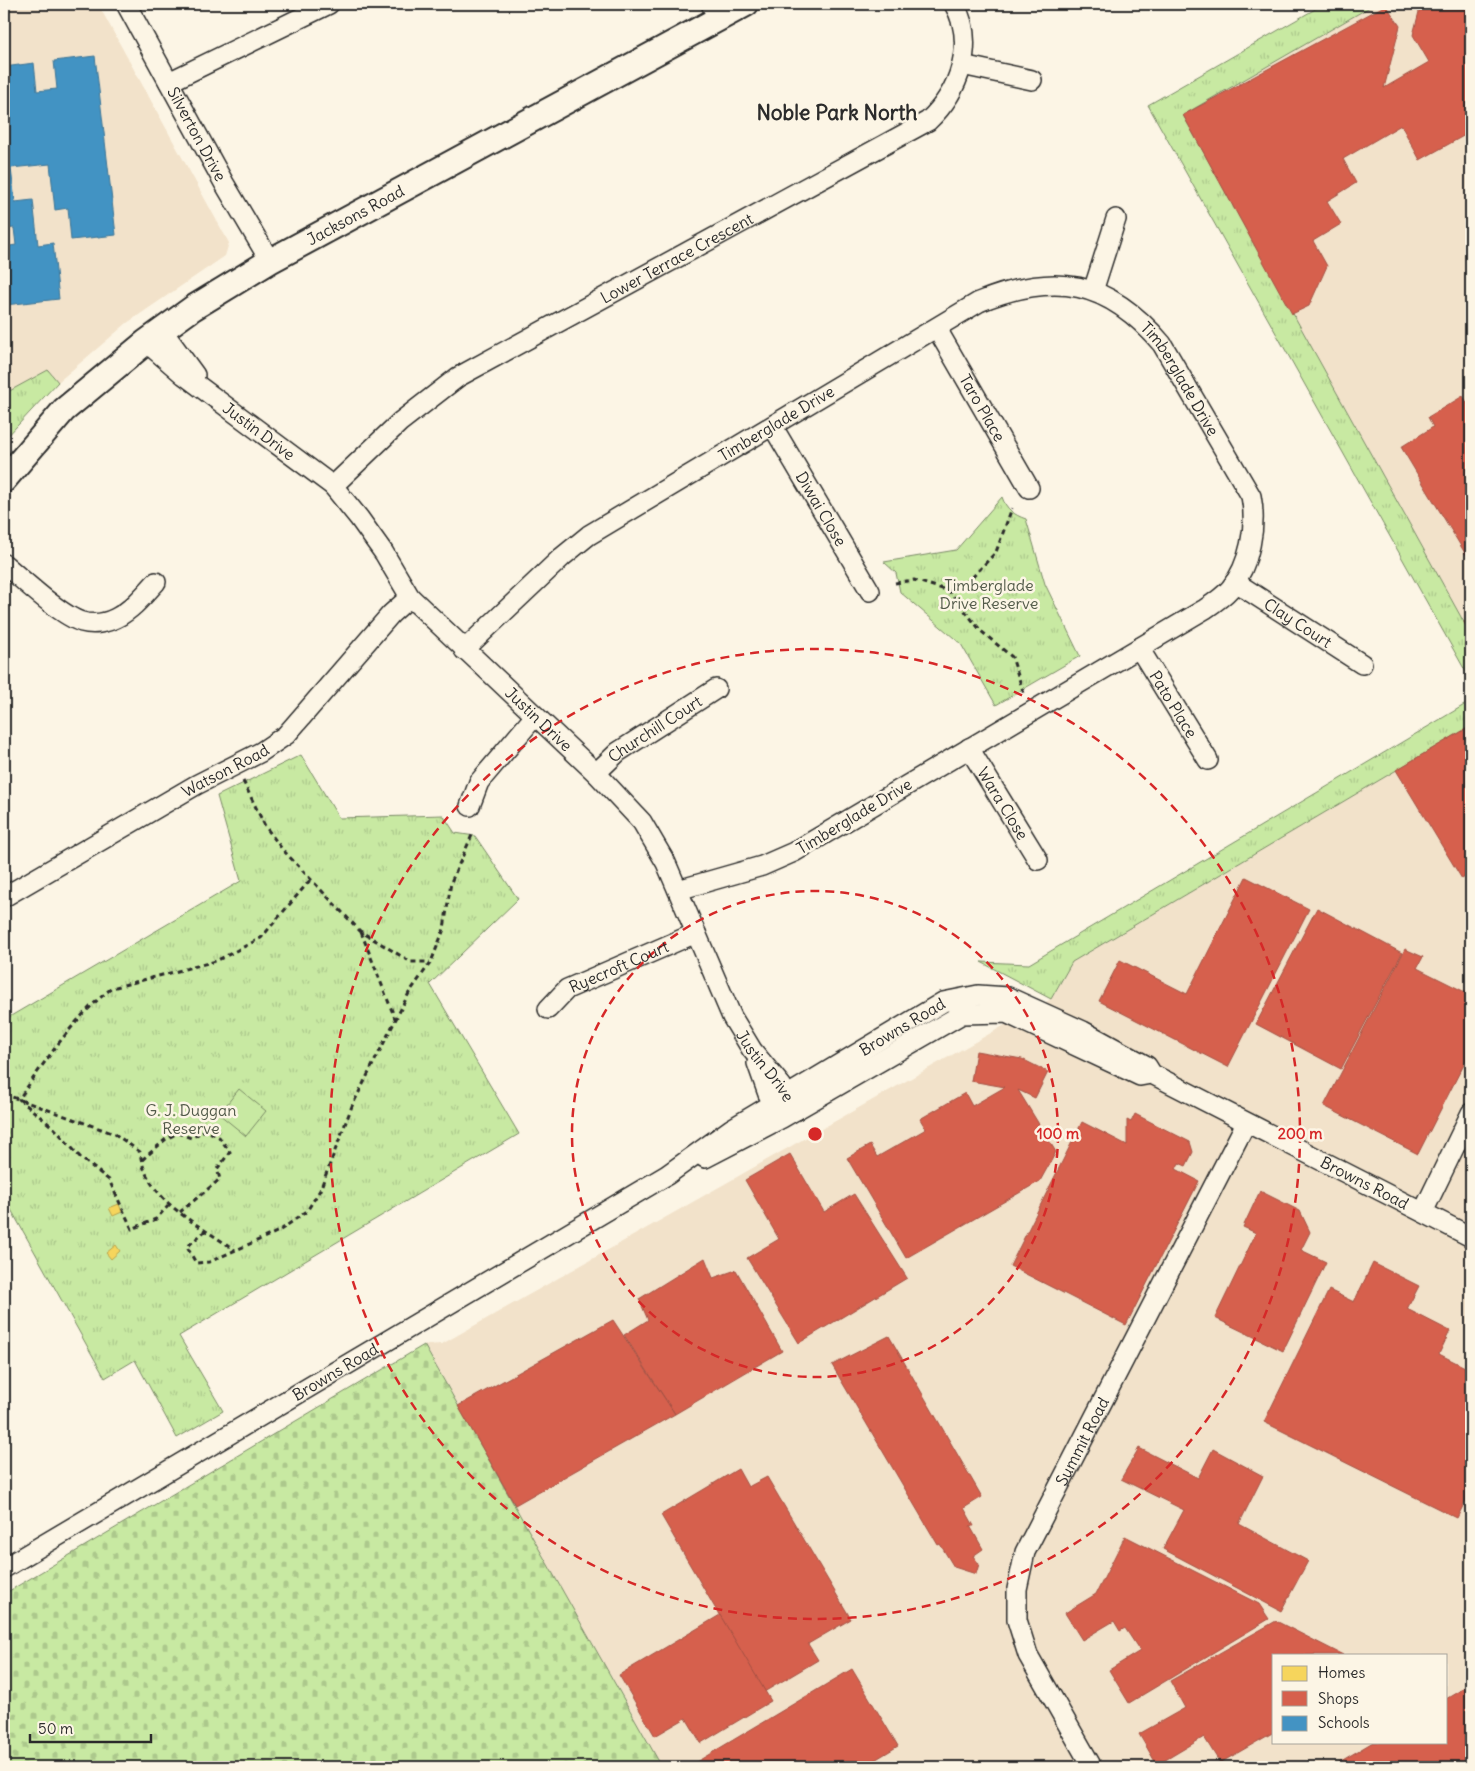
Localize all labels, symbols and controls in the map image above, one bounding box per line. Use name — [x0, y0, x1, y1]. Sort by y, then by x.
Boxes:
street label: Silverton Drive — [163, 83, 231, 184]
district label: Noble Park North — [756, 99, 918, 126]
street label: Jacksons Road — [303, 181, 408, 249]
street label: Lower Terrace Crescent — [597, 208, 757, 308]
street label: Timberglade Drive — [1137, 317, 1223, 439]
street label: Taro Place — [955, 371, 1010, 445]
street label: Timberglade Drive — [715, 381, 838, 465]
street label: Justin Drive — [219, 398, 299, 464]
street label: Diwai Close — [792, 468, 851, 550]
park label: Timberglade Drive Reserve — [940, 575, 1038, 613]
street label: Clay Court — [1260, 593, 1336, 652]
street label: Pato Place — [1145, 667, 1202, 742]
street label: Justin Drive — [501, 683, 577, 755]
street label: Churchill Court — [604, 690, 706, 766]
street label: Watson Road — [178, 739, 273, 801]
street label: Wara Close — [973, 763, 1033, 843]
street label: Timberglade Drive — [793, 774, 915, 858]
street label: Ryecroft Court — [566, 936, 672, 997]
street label: Browns Road — [856, 993, 949, 1060]
street label: Justin Drive — [732, 1026, 799, 1105]
park label: G. J. Duggan Reserve — [146, 1100, 236, 1138]
text: 100 m — [1037, 1124, 1079, 1143]
text: 200 m — [1278, 1124, 1322, 1143]
centre of rings — [806, 1125, 824, 1143]
street label: Browns Road — [1317, 1152, 1412, 1214]
street label: Browns Road — [289, 1339, 382, 1405]
street label: Summit Road — [1051, 1394, 1113, 1489]
legend — [1272, 1654, 1448, 1744]
text: Homes — [1318, 1663, 1365, 1682]
text: Shops — [1318, 1689, 1359, 1708]
scale bar — [30, 1711, 151, 1743]
text: Schools — [1318, 1713, 1370, 1732]
text: 50 m — [38, 1719, 73, 1738]

